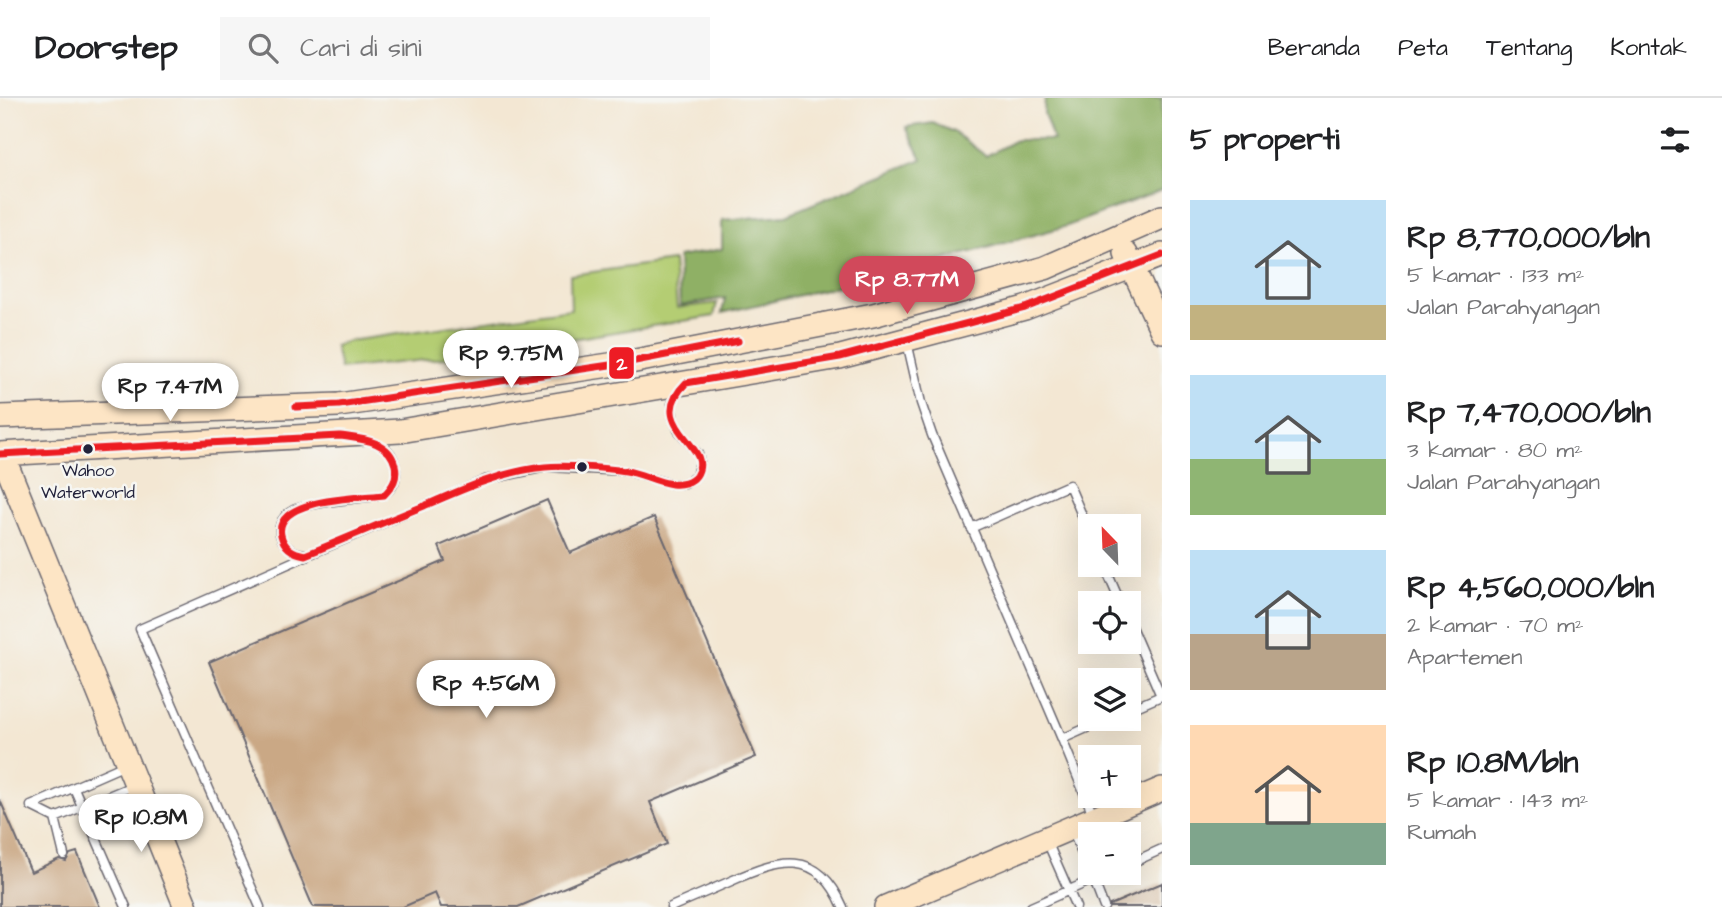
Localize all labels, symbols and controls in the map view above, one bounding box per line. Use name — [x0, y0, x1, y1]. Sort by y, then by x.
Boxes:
search box — [220, 17, 710, 80]
text: Doorstep — [35, 25, 178, 71]
icon: search — [244, 29, 282, 67]
text: Cari di sini — [300, 30, 422, 66]
text: Beranda — [1268, 31, 1360, 65]
text: Peta — [1398, 31, 1448, 65]
text: Tentang — [1486, 31, 1572, 65]
text: Kontak — [1610, 31, 1687, 65]
text: 5 properti — [1190, 119, 1340, 161]
icon: filters — [1656, 121, 1694, 159]
text: Rp 8,770,000/bln — [1407, 217, 1650, 259]
icon: home — [1246, 228, 1330, 312]
pin: Rp 8.77M — [835, 256, 979, 316]
text: 5 kamar · 133 m² — [1407, 259, 1584, 291]
text: Rp 8.77M — [855, 263, 959, 295]
text: Jalan Parahyangan — [1407, 291, 1600, 323]
pin: Rp 9.75M — [439, 330, 583, 390]
text: Rp 9.75M — [459, 337, 563, 369]
line badge: 2 — [608, 346, 635, 380]
text: 2 — [616, 351, 628, 378]
pin: Rp 7.47M — [98, 364, 242, 423]
text: Rp 7.47M — [118, 370, 222, 402]
text: Rp 7,470,000/bln — [1407, 392, 1651, 434]
icon: home — [1246, 403, 1330, 487]
text: 3 kamar · 80 m² — [1407, 434, 1583, 466]
marker: Wahoo Waterworld — [81, 442, 95, 456]
place label: Wahoo Waterworld — [41, 459, 135, 505]
unlabelled marker — [575, 460, 589, 474]
text: Jalan Parahyangan — [1407, 466, 1600, 498]
north arrow — [1078, 514, 1141, 578]
map controls — [1078, 514, 1141, 885]
text: Rp 4,560,000/bln — [1407, 567, 1654, 609]
icon: home — [1246, 578, 1330, 662]
button: locate — [1078, 591, 1141, 654]
text: 2 kamar · 70 m² — [1407, 609, 1584, 641]
text: Apartemen — [1407, 641, 1523, 673]
pin: Rp 4.56M — [414, 660, 558, 720]
text: Rp 4.56M — [432, 667, 540, 699]
button: layers — [1078, 668, 1141, 731]
text: Rp 10.8M/bln — [1407, 742, 1579, 784]
button: + — [1078, 745, 1141, 808]
icon: home — [1246, 753, 1330, 837]
text: 5 kamar · 143 m² — [1407, 784, 1588, 816]
pin: Rp 10.8M — [69, 794, 213, 854]
text: Rp 10.8M — [94, 801, 188, 833]
text: Rumah — [1407, 816, 1476, 848]
button: − — [1078, 822, 1141, 885]

